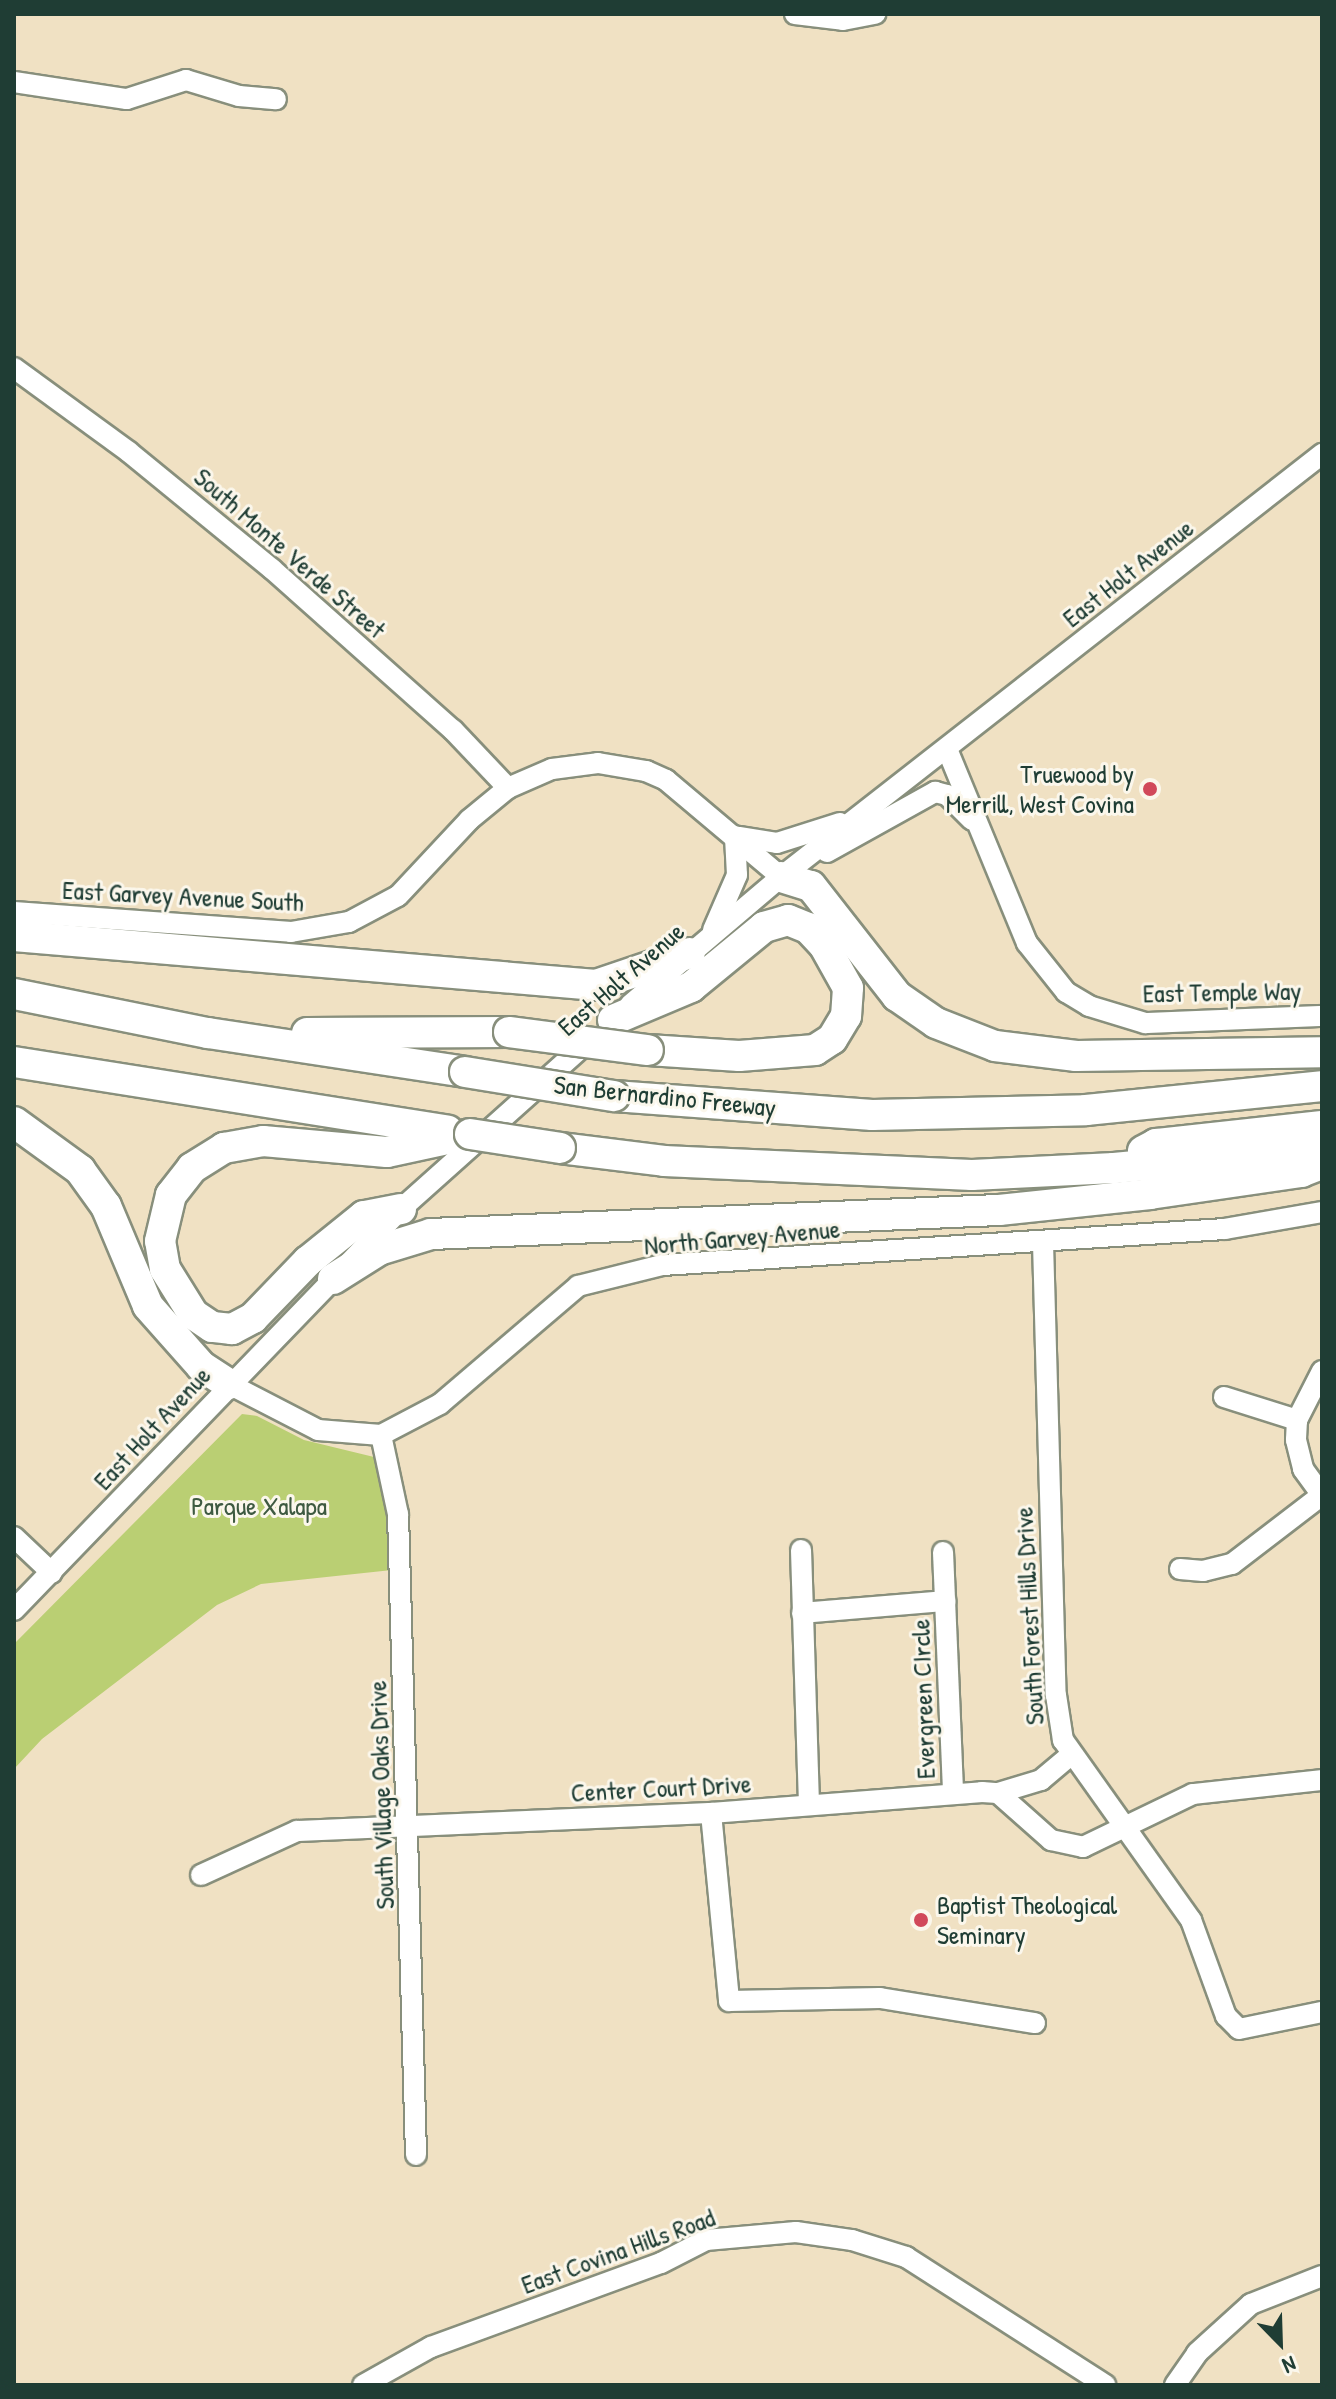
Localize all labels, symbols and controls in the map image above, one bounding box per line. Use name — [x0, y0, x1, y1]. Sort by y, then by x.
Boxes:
street label: South Monte Verde Street — [188, 461, 392, 645]
street label: East Holt Avenue — [1057, 512, 1199, 634]
place label: Truewood by Merrill, West Covina — [946, 758, 1134, 820]
marker: Truewood by Merrill, West Covina — [1141, 780, 1159, 798]
street label: East Garvey Avenue South — [62, 874, 304, 918]
street label: East Holt Avenue — [552, 916, 690, 1042]
street label: East Temple Way — [1143, 975, 1301, 1009]
street label: San Bernardino Freeway — [552, 1069, 778, 1123]
street label: North Garvey Avenue — [643, 1213, 841, 1261]
street label: East Holt Avenue — [87, 1360, 217, 1496]
park label: Parque Xalapa — [191, 1490, 327, 1522]
street label: South Forest Hills Drive — [1008, 1506, 1050, 1726]
street label: Evergreen CIrcle — [905, 1619, 941, 1779]
street label: South Village Oaks Drive — [361, 1680, 401, 1910]
street label: Center Court Drive — [570, 1768, 752, 1808]
place label: Baptist Theological Seminary — [937, 1889, 1117, 1950]
marker: Baptist Theological Seminary — [912, 1911, 930, 1929]
street label: East Covina Hills Road — [517, 2202, 719, 2300]
north arrow — [1240, 2303, 1320, 2383]
text: N — [1278, 2349, 1301, 2381]

